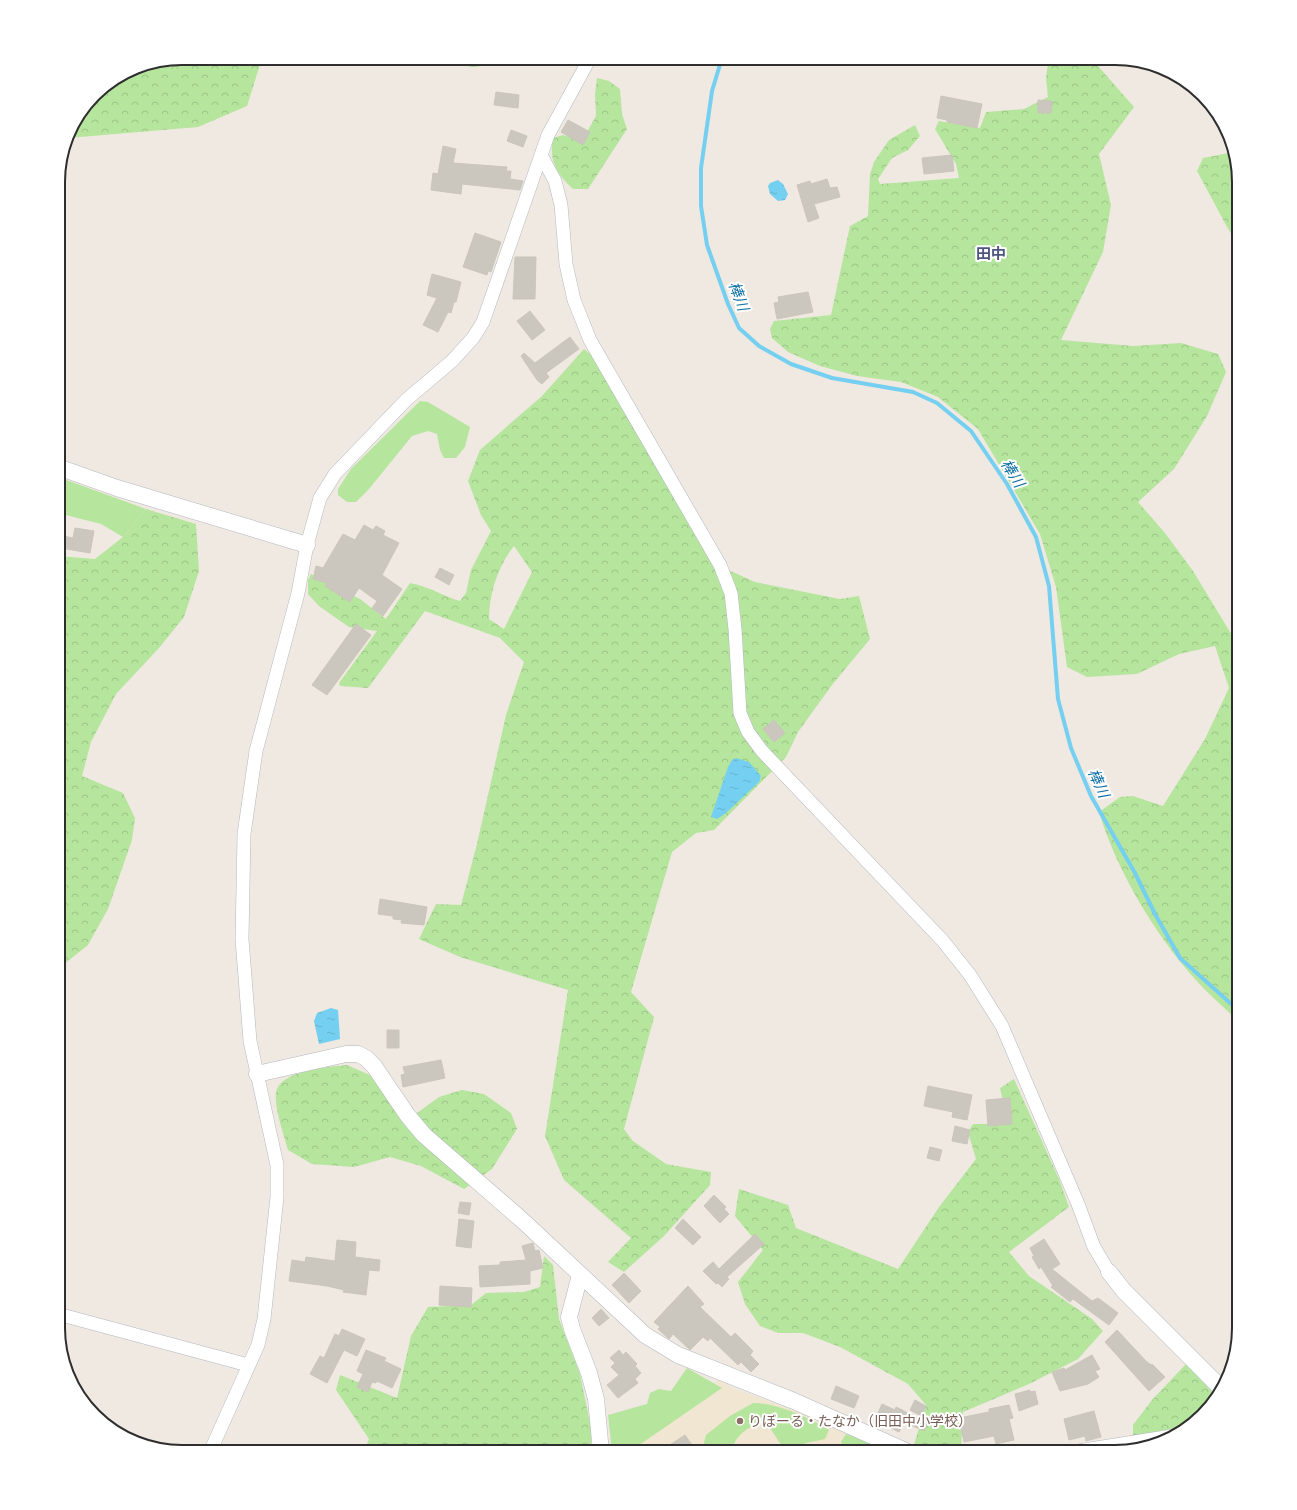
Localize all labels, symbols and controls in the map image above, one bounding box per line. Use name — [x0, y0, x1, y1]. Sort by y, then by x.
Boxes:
district label: 田中 — [976, 245, 1006, 262]
water label: 棒川 — [726, 279, 753, 315]
water label: 棒川 — [998, 456, 1029, 492]
water label: 棒川 — [1085, 766, 1114, 802]
place label: りぼーる・たなか（旧田中小学校） — [748, 1413, 972, 1429]
marker: りぼーる・たなか（旧田中小学校） — [735, 1416, 745, 1426]

